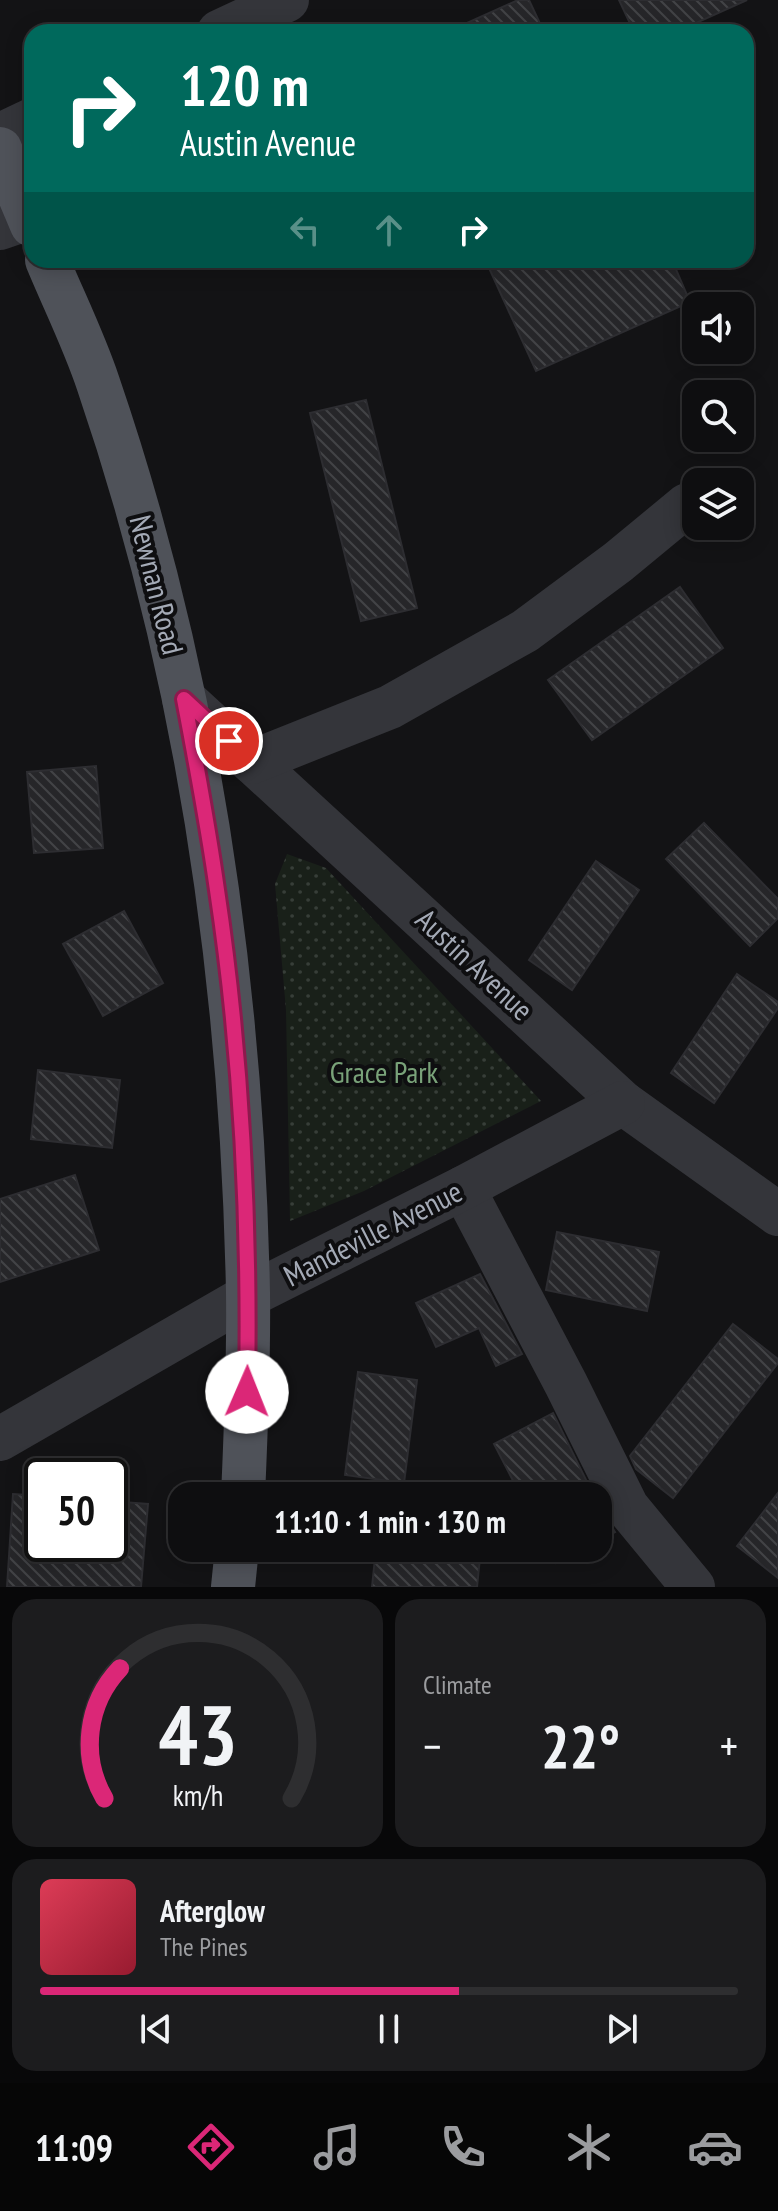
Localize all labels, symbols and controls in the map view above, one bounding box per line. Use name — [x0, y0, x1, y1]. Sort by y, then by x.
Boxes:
text: 120 m — [180, 49, 309, 121]
icon: right — [48, 56, 152, 160]
text: Austin Avenue — [180, 119, 356, 166]
icon: left — [283, 208, 327, 252]
icon: ahead — [367, 208, 411, 252]
icon: right — [451, 208, 495, 252]
map controls — [682, 292, 754, 540]
button: sound — [682, 292, 754, 364]
button: search — [682, 380, 754, 452]
button: layers — [682, 468, 754, 540]
street label: Newnan Road — [121, 511, 194, 658]
pin — [195, 707, 263, 775]
icon: arrive — [207, 719, 251, 763]
street label: Austin Avenue — [408, 900, 542, 1028]
park label: Grace Park — [330, 1052, 439, 1091]
street label: Mandeville Avenue — [277, 1171, 468, 1294]
position arrow — [205, 1350, 289, 1434]
speed limit sign: 50 — [24, 1458, 128, 1562]
text: 11:10 · 1 min · 130 m — [274, 1502, 506, 1541]
text: Climate — [423, 1668, 492, 1701]
text: 43 — [158, 1680, 237, 1788]
text: 22° — [541, 1707, 620, 1785]
text: − — [423, 1717, 441, 1774]
text: + — [720, 1717, 738, 1774]
text: km/h — [172, 1777, 223, 1814]
text: Afterglow — [160, 1891, 265, 1930]
text: The Pines — [160, 1930, 248, 1963]
icon: previous — [134, 2007, 178, 2051]
icon: pause — [367, 2007, 411, 2051]
icon: next — [600, 2007, 644, 2051]
icon: directions — [183, 2119, 239, 2175]
icon: music — [309, 2119, 365, 2175]
icon: phone — [435, 2119, 491, 2175]
icon: climate — [561, 2119, 617, 2175]
icon: car — [687, 2119, 743, 2175]
text: 11:09 — [35, 2124, 113, 2171]

